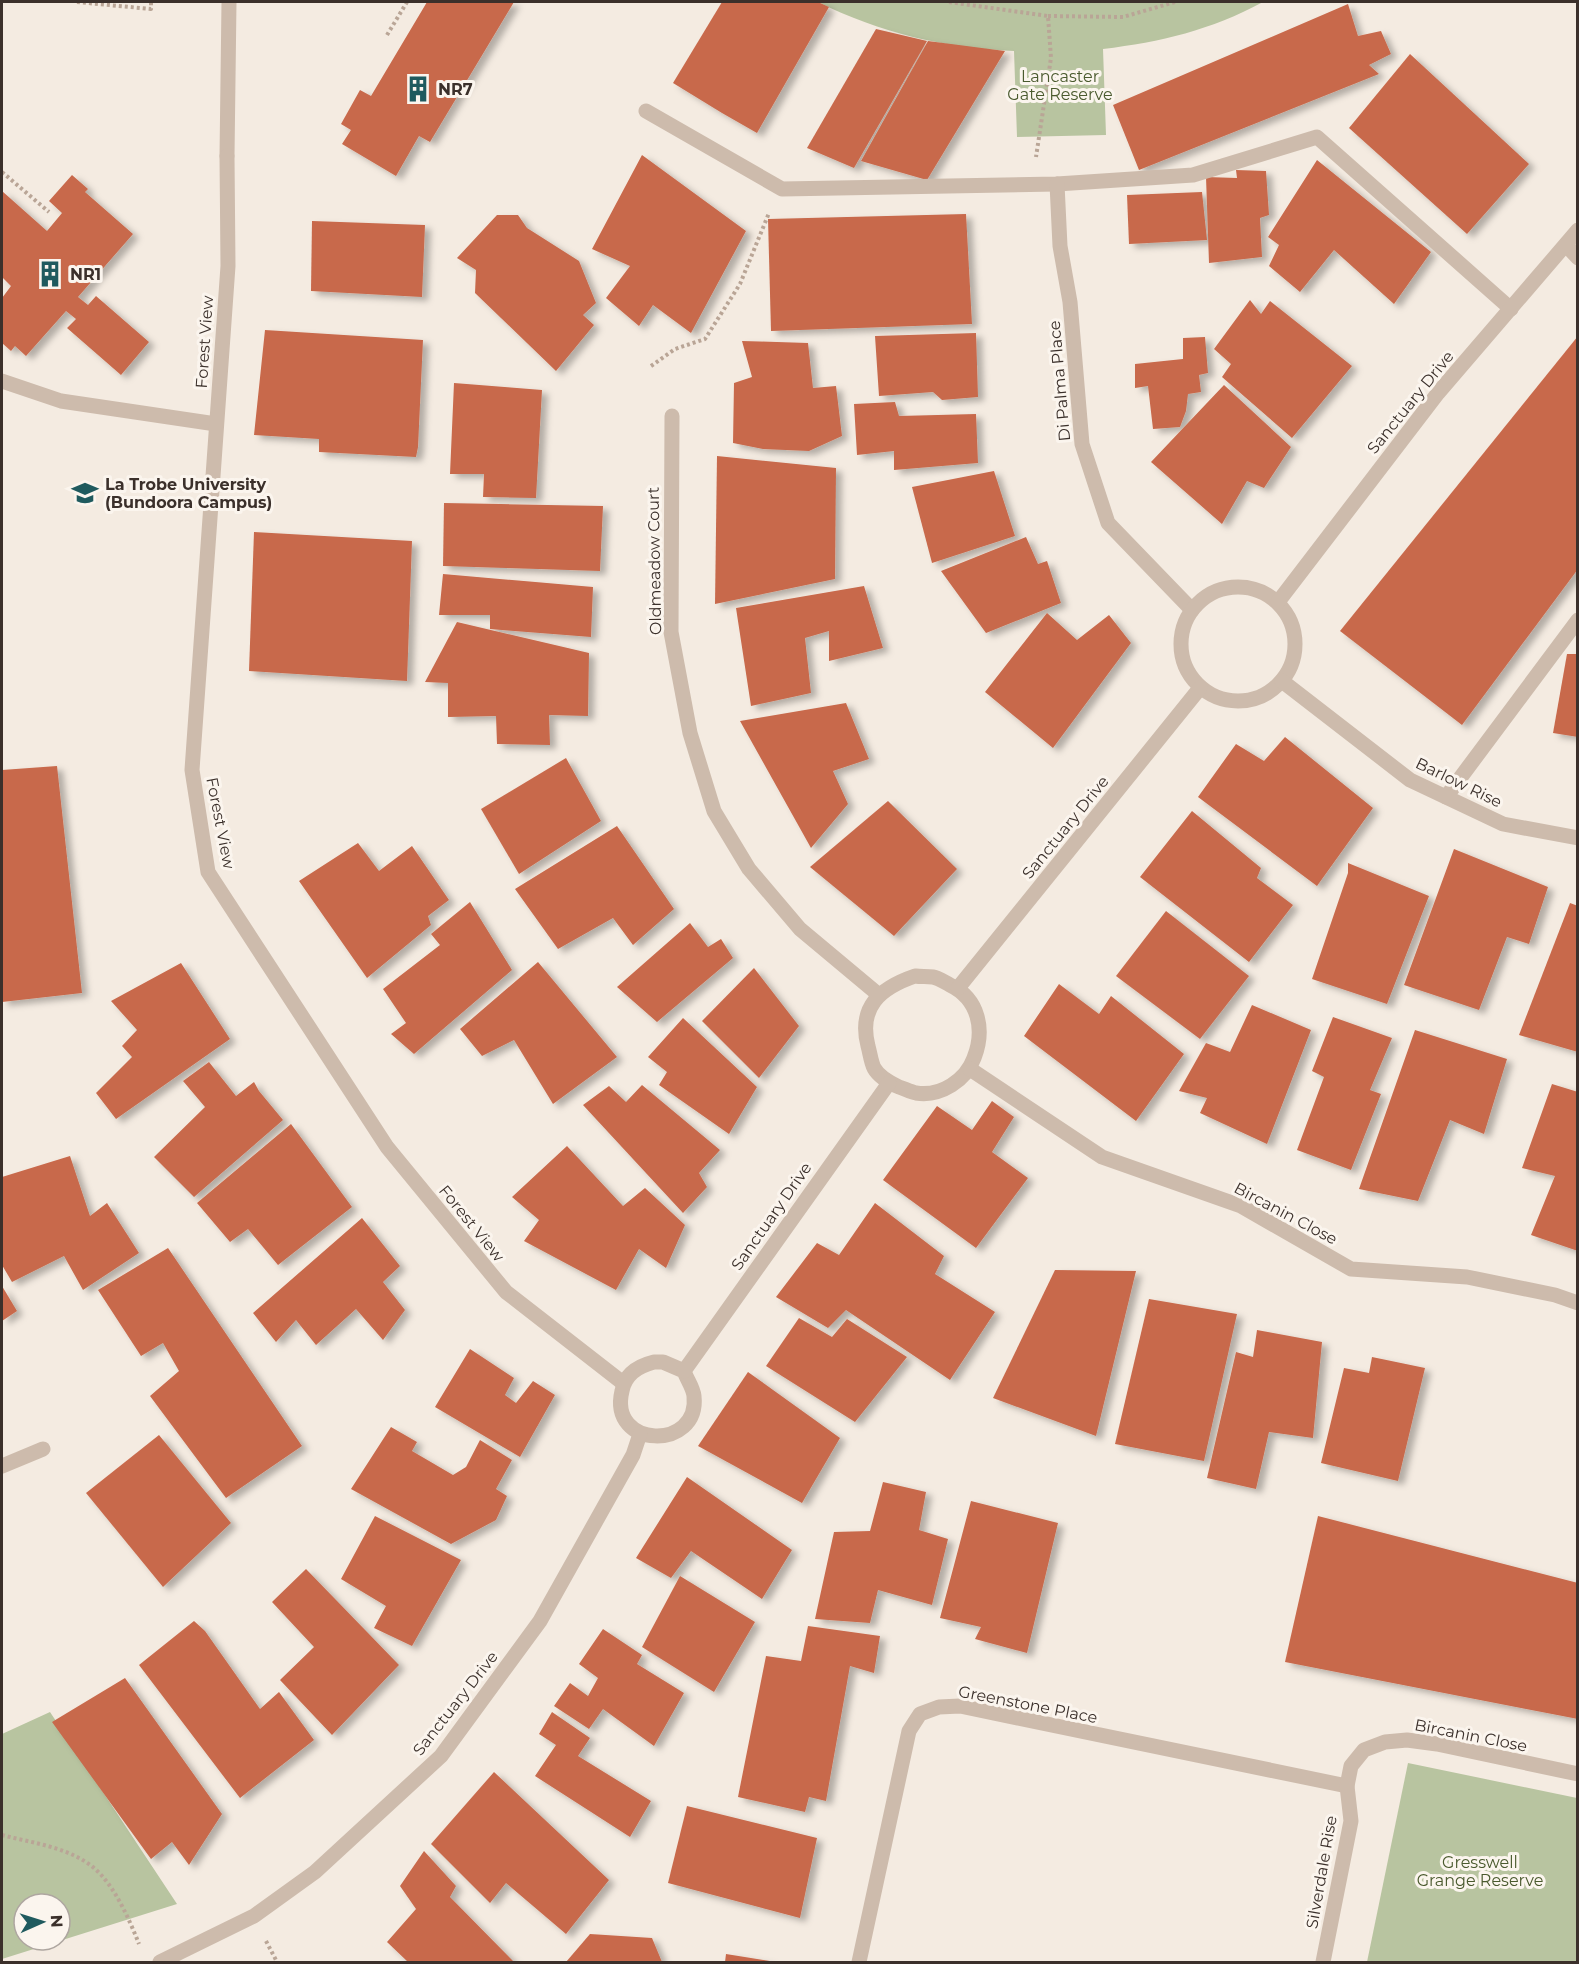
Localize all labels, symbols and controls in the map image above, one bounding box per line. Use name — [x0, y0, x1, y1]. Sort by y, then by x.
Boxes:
park label: Lancaster Gate Reserve — [1007, 67, 1113, 104]
building icon: NR7 — [403, 74, 433, 104]
place label: NR7 — [438, 80, 473, 99]
building icon: NR1 — [35, 259, 65, 289]
place label: NR1 — [70, 265, 101, 284]
street label: Forest View — [192, 295, 217, 389]
street label: Di Palma Place — [1045, 320, 1074, 442]
street label: Sanctuary Drive — [1363, 347, 1458, 458]
place label: La Trobe University (Bundoora Campus) — [105, 475, 272, 512]
school or university icon: La Trobe University (Bundoora Campus) — [70, 478, 100, 508]
street label: Oldmeadow Court — [644, 486, 665, 635]
street label: Barlow Rise — [1413, 753, 1505, 811]
street label: Sanctuary Drive — [1018, 772, 1113, 883]
street label: Forest View — [202, 776, 239, 871]
street label: Sanctuary Drive — [727, 1159, 816, 1274]
street label: Bircanin Close — [1231, 1178, 1341, 1249]
street label: Forest View — [435, 1181, 508, 1265]
street label: Sanctuary Drive — [409, 1647, 502, 1759]
street label: Greenstone Place — [957, 1682, 1099, 1727]
street label: Bircanin Close — [1413, 1715, 1529, 1756]
street label: Silverdale Rise — [1302, 1814, 1341, 1930]
park label: Gresswell Grange Reserve — [1417, 1853, 1543, 1890]
north arrow — [12, 1892, 72, 1952]
text: N — [47, 1914, 66, 1928]

